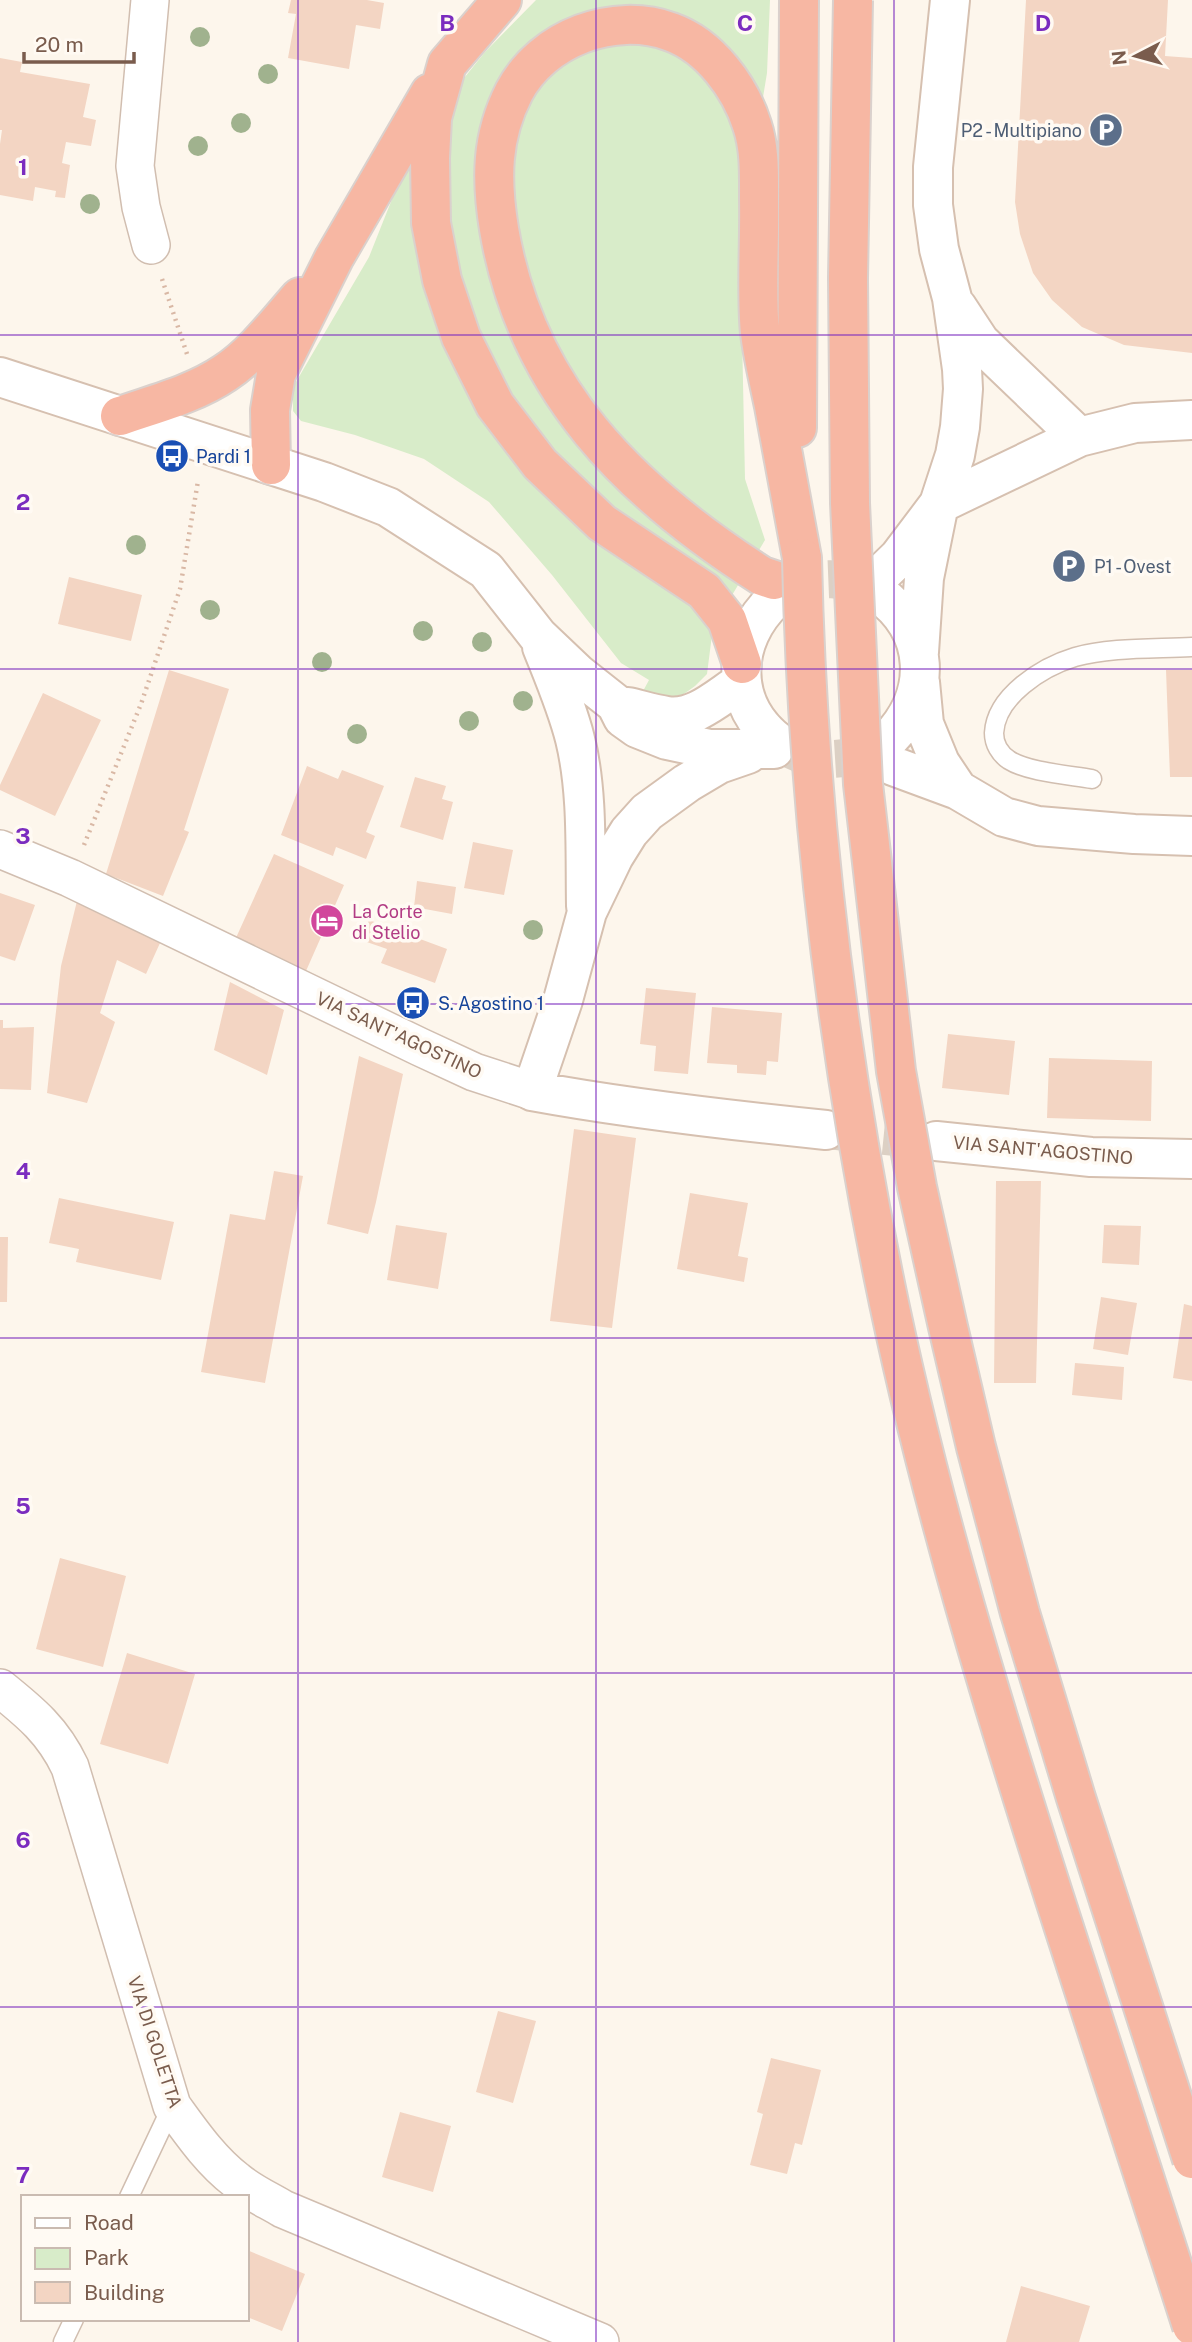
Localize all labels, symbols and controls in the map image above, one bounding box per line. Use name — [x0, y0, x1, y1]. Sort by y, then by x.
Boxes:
text: B — [439, 9, 455, 36]
text: C — [737, 9, 753, 36]
text: D — [1035, 9, 1051, 36]
scale bar — [24, 21, 135, 65]
north arrow — [1101, 21, 1171, 91]
text: 20 m — [35, 32, 84, 57]
text: N — [1107, 49, 1131, 66]
parking icon: P2 - Multipiano — [1087, 111, 1125, 149]
place label: P2 - Multipiano — [961, 120, 1082, 141]
text: 1 — [18, 153, 28, 180]
bus stop icon: Pardi 1 — [153, 437, 191, 475]
place label: Pardi 1 — [196, 446, 251, 467]
text: 2 — [16, 488, 30, 515]
parking icon: P1 - Ovest — [1050, 547, 1088, 585]
place label: P1 - Ovest — [1094, 556, 1172, 577]
text: 3 — [15, 822, 31, 849]
place label: La Corte di Stelio — [352, 901, 423, 943]
hotel icon: La Corte di Stelio — [308, 902, 346, 940]
bus stop icon: S. Agostino 1 — [394, 984, 432, 1022]
street label: VIA SANT'AGOSTINO — [313, 987, 485, 1083]
place label: S. Agostino 1 — [438, 993, 544, 1014]
street label: VIA SANT'AGOSTINO — [952, 1132, 1134, 1168]
text: 4 — [15, 1157, 31, 1184]
text: 5 — [15, 1492, 31, 1519]
text: 6 — [15, 1826, 31, 1853]
street label: VIA DI GOLETTA — [124, 1973, 186, 2111]
text: 7 — [16, 2161, 30, 2188]
legend — [21, 2195, 248, 2321]
text: Road — [84, 2210, 134, 2235]
text: Park — [84, 2245, 129, 2270]
text: Building — [84, 2280, 165, 2305]

